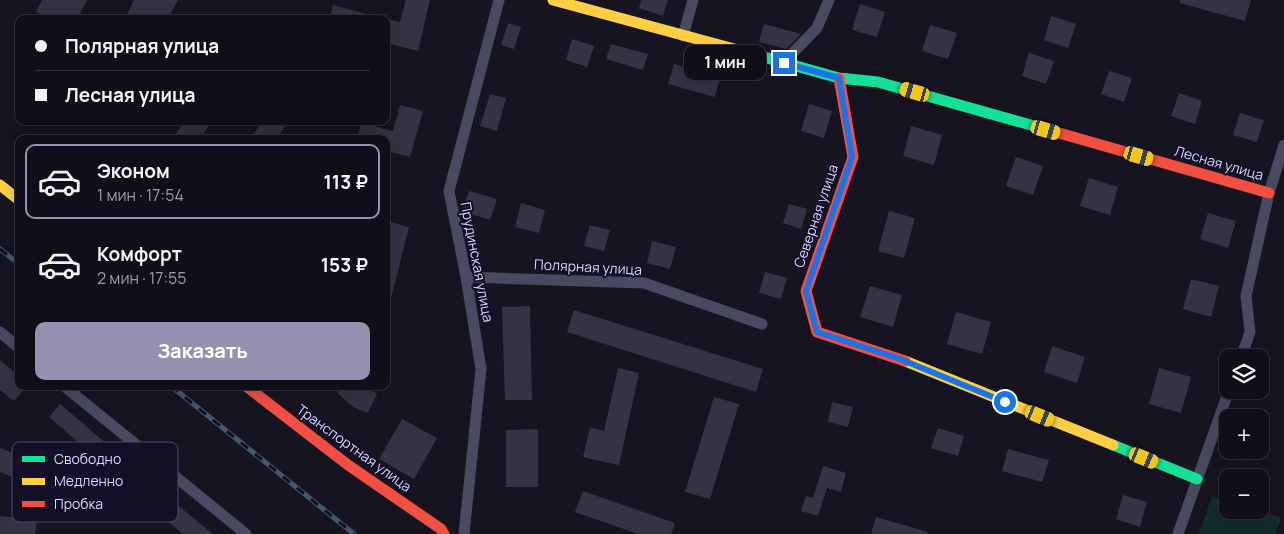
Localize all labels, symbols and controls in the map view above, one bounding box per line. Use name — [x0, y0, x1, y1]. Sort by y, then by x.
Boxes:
text: Полярная улица — [65, 33, 219, 59]
callout: 1 мин — [684, 46, 766, 80]
text: 1 мин — [704, 51, 746, 73]
route end — [773, 52, 795, 74]
car — [898, 81, 931, 103]
text: Лесная улица — [65, 82, 195, 108]
car — [1029, 119, 1062, 141]
street label: Лесная улица — [1172, 141, 1266, 184]
car — [1122, 145, 1155, 167]
text: Эконом — [97, 158, 170, 184]
icon: car — [37, 159, 82, 204]
street label: Северная улица — [789, 162, 842, 270]
text: 113 ₽ — [323, 169, 368, 195]
text: 1 мин · 17:54 — [97, 184, 184, 206]
street label: Прудинская улица — [457, 200, 498, 324]
text: Комфорт — [97, 241, 182, 267]
icon: car — [37, 242, 82, 287]
text: 153 ₽ — [321, 252, 368, 278]
street label: Полярная улица — [534, 254, 643, 279]
text: 2 мин · 17:55 — [97, 267, 187, 289]
button: Заказать — [35, 322, 370, 380]
map controls — [1219, 349, 1269, 519]
button: layers — [1219, 349, 1269, 399]
route start — [994, 391, 1016, 413]
street label: Транспортная улица — [293, 399, 416, 496]
car — [1023, 403, 1056, 429]
button: + — [1219, 409, 1269, 459]
legend — [12, 442, 178, 522]
car — [1127, 445, 1160, 471]
text: Свободно — [54, 449, 121, 468]
button: − — [1219, 469, 1269, 519]
text: Медленно — [54, 471, 123, 490]
text: Пробка — [54, 494, 103, 513]

